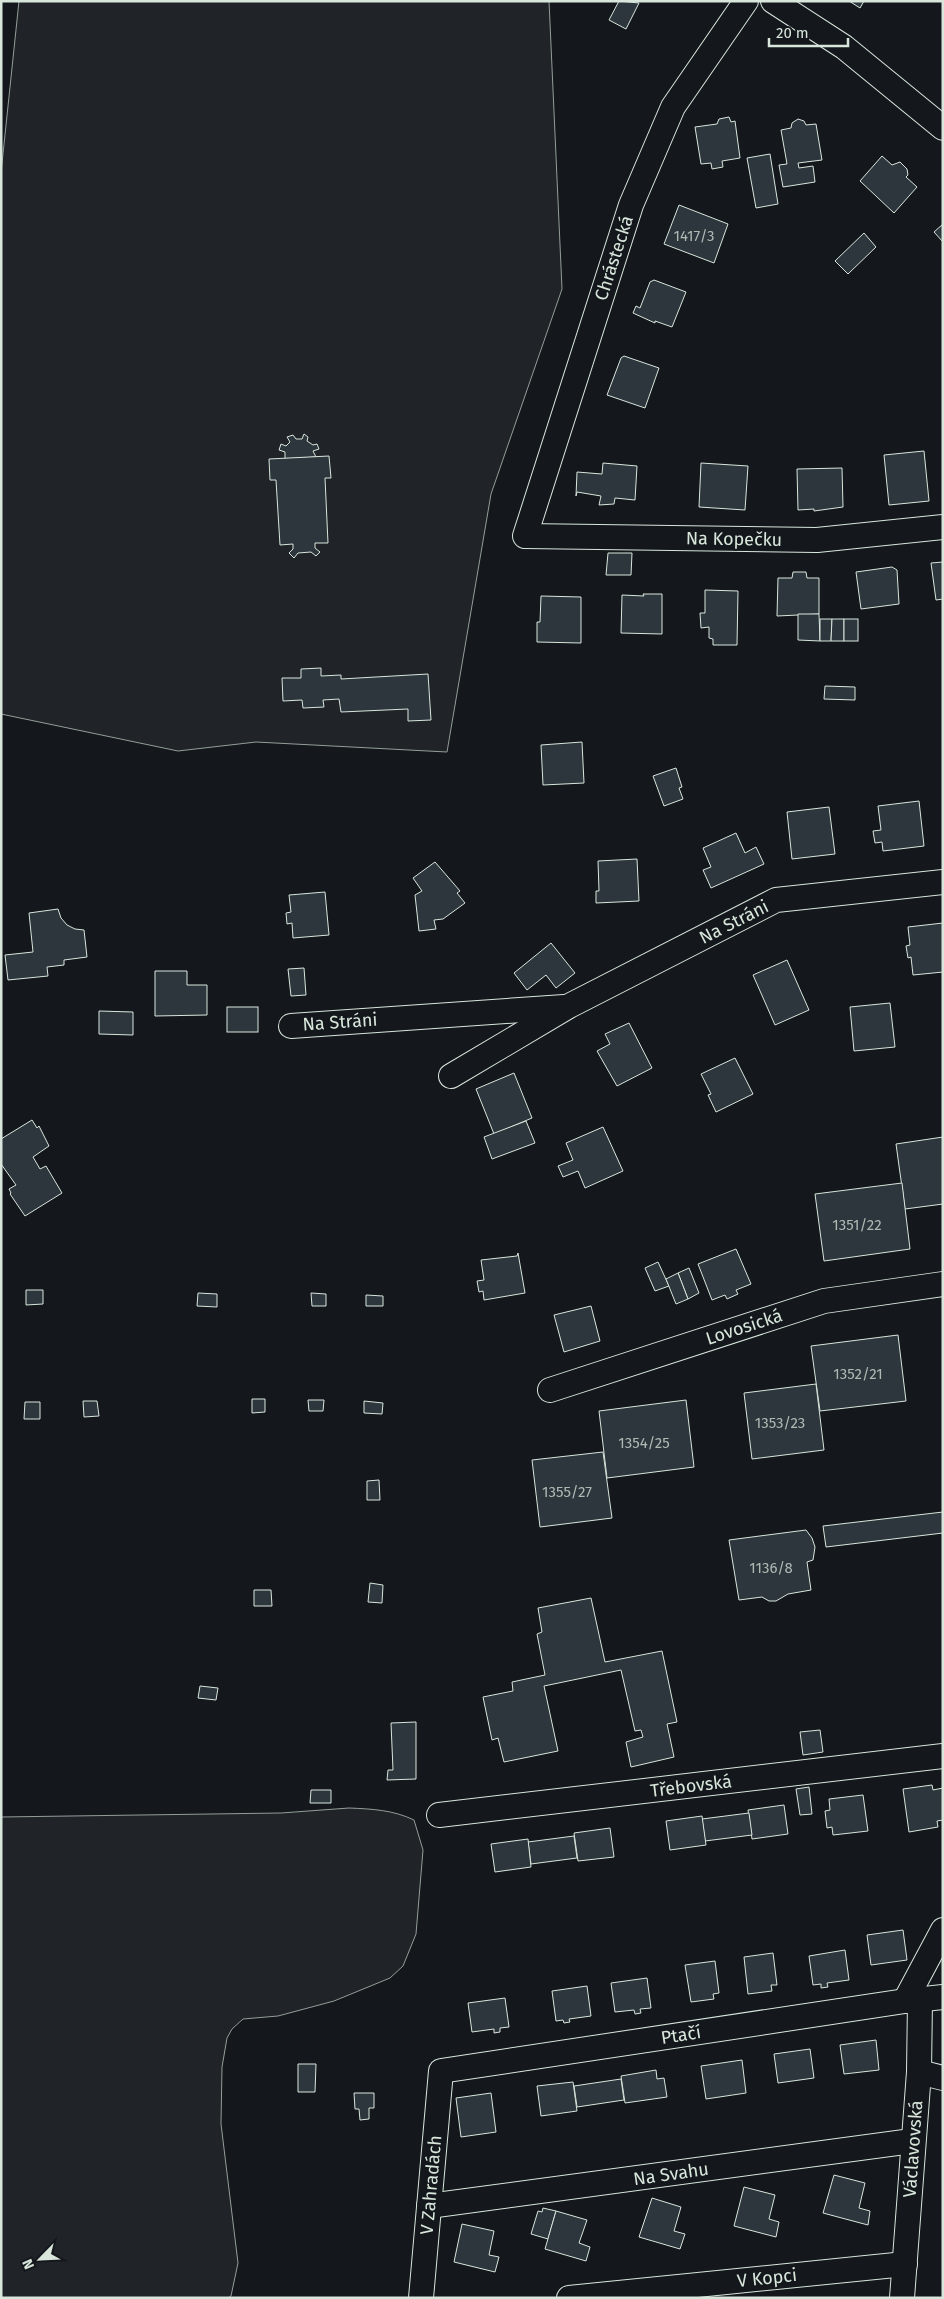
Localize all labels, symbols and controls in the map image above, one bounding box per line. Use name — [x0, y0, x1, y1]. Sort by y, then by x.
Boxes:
scale bar — [769, 15, 848, 47]
text: 20 m — [776, 24, 809, 42]
street label: Chrástecká — [590, 213, 638, 303]
house number: 1417/3 — [674, 227, 715, 245]
street label: Na Kopečku — [686, 527, 782, 551]
street label: Na Stráni — [696, 895, 772, 949]
street label: Na Stráni — [302, 1008, 378, 1036]
house number: 1351/22 — [832, 1216, 882, 1234]
street label: Lovosická — [703, 1304, 785, 1350]
house number: 1352/21 — [833, 1365, 883, 1383]
house number: 1353/23 — [755, 1414, 805, 1432]
house number: 1354/25 — [618, 1434, 670, 1452]
house number: 1355/27 — [542, 1483, 592, 1501]
house number: 1136/8 — [749, 1559, 793, 1577]
street label: Třebovská — [649, 1770, 733, 1802]
street label: Ptačí — [659, 2021, 703, 2049]
street label: Václavovská — [899, 2100, 927, 2198]
street label: V Zahradách — [416, 2134, 446, 2236]
street label: Na Svahu — [632, 2158, 710, 2190]
north arrow — [15, 2234, 65, 2284]
text: N — [19, 2256, 38, 2272]
street label: V Kopci — [736, 2264, 798, 2292]

